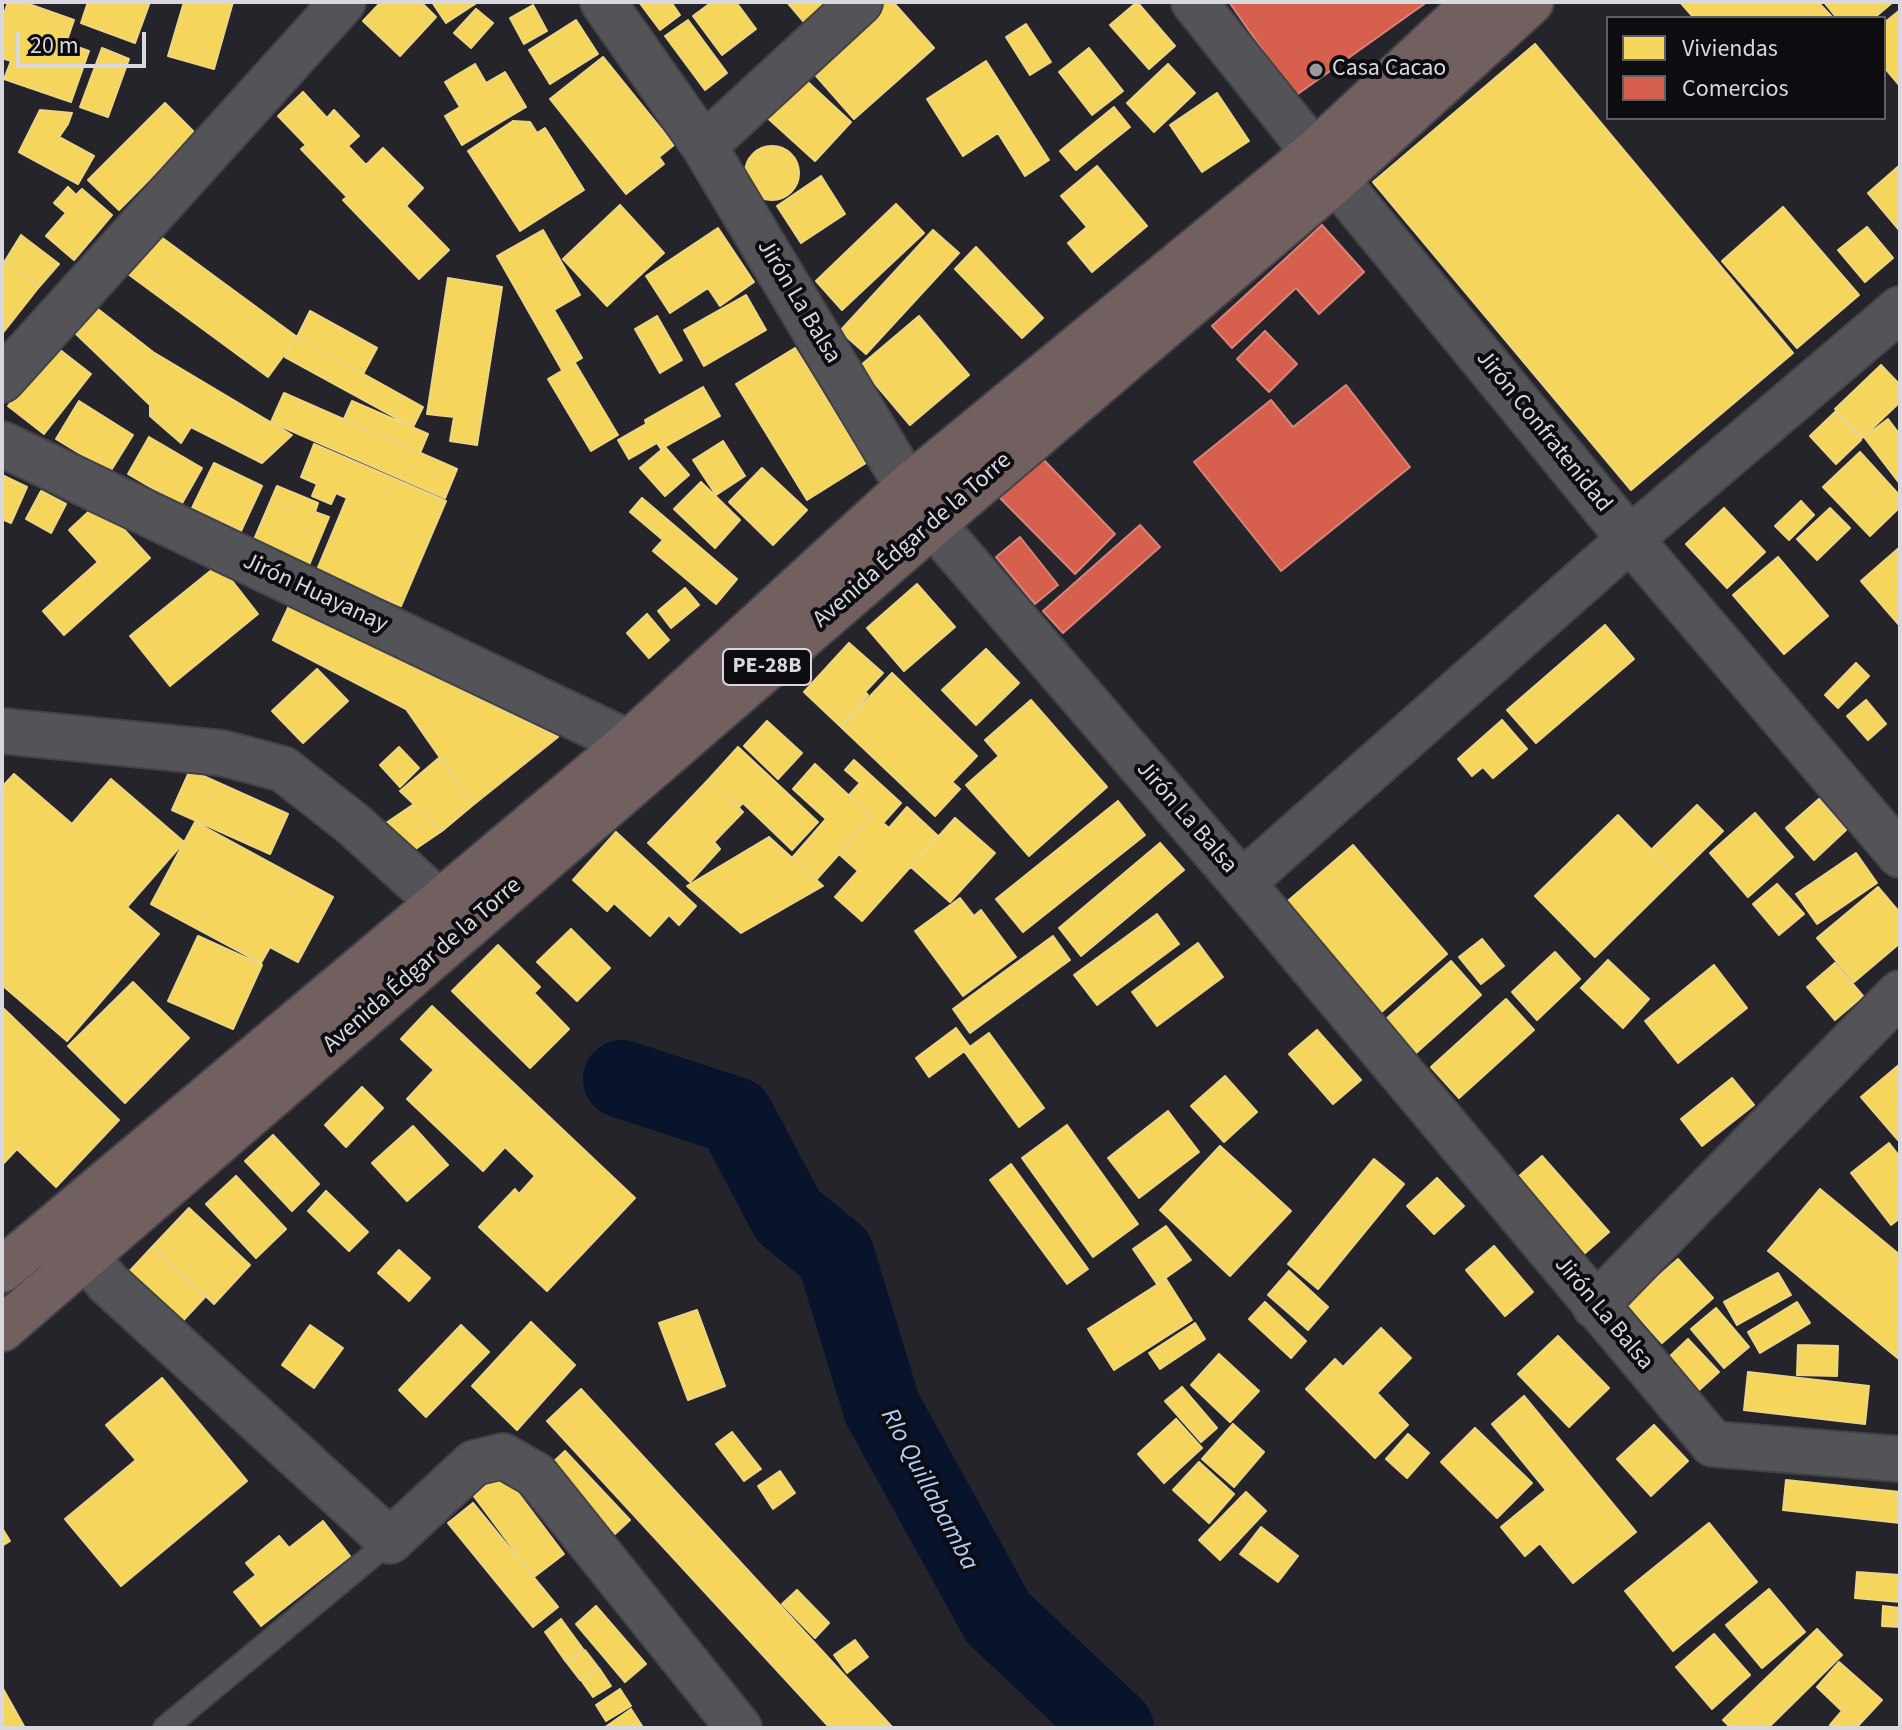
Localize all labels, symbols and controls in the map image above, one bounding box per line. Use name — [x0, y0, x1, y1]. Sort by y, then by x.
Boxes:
scale bar — [20, 16, 150, 66]
legend — [1606, 16, 1886, 120]
text: 20 m — [30, 28, 79, 63]
text: Viviendas — [1682, 31, 1778, 66]
place label: Casa Cacao — [1332, 56, 1446, 84]
marker: Casa Cacao — [1307, 61, 1325, 79]
text: Comercios — [1682, 71, 1788, 106]
street label: Jirón La Balsa — [750, 235, 846, 369]
street label: Jirón Confratenidad — [1469, 345, 1617, 519]
street label: Avenida Édgar de la Torre — [808, 447, 1018, 635]
street label: Jirón Huayanay — [238, 548, 392, 640]
road number: PE-28B — [723, 649, 811, 685]
street label: Jirón La Balsa — [1129, 756, 1243, 880]
street label: Avenida Édgar de la Torre — [318, 872, 528, 1060]
street label: Jirón La Balsa — [1547, 1251, 1659, 1377]
water label: RIo Quillabamba — [872, 1404, 984, 1576]

